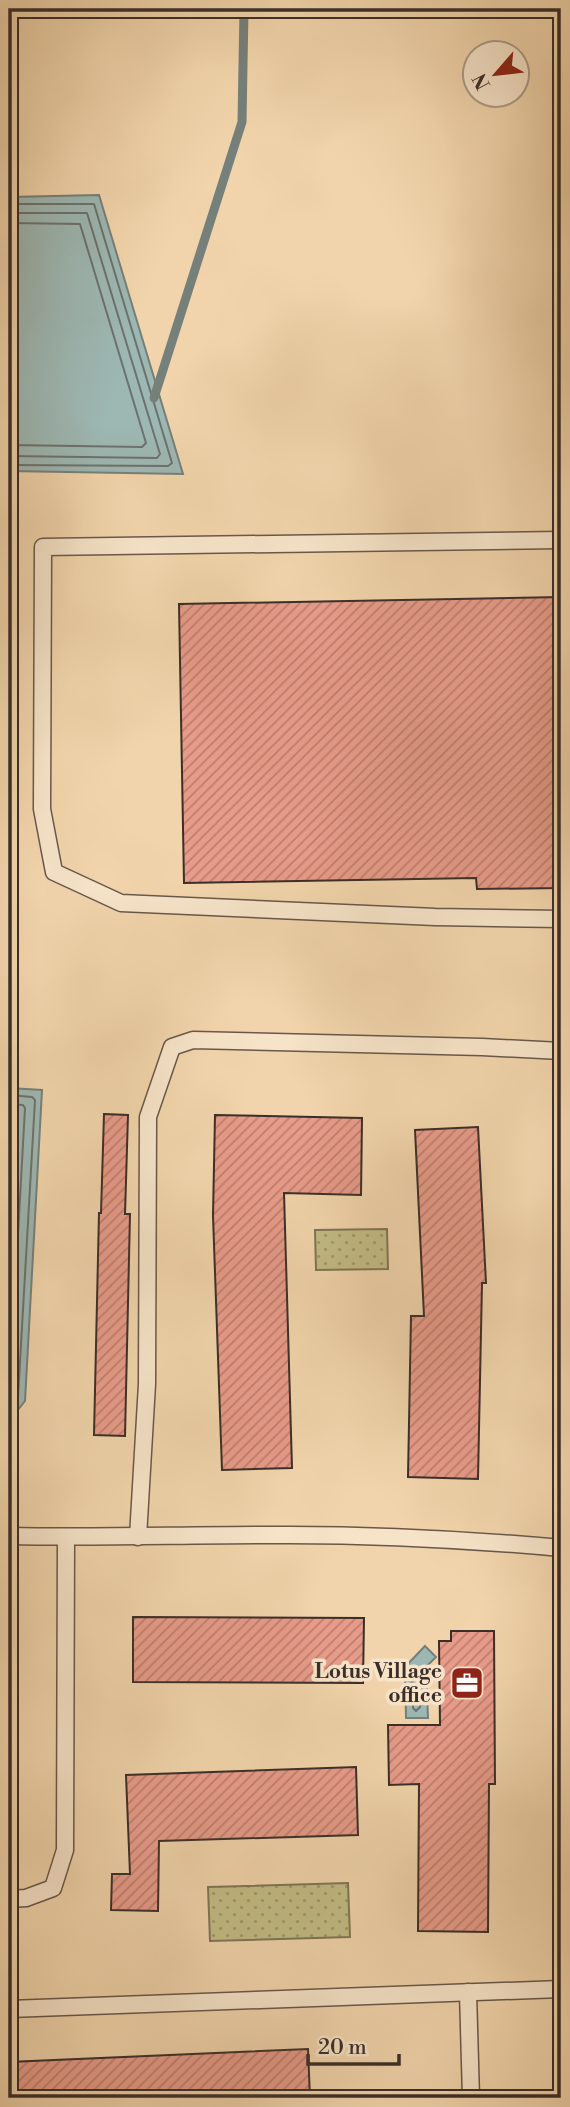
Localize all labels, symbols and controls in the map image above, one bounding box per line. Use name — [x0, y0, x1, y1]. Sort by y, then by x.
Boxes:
north arrow — [462, 38, 532, 108]
text: N — [468, 69, 496, 94]
place label: Lotus Village office — [315, 1659, 442, 1709]
office icon: Lotus Village office — [448, 1664, 486, 1702]
scale bar — [308, 2023, 398, 2067]
text: 20 m — [318, 2035, 367, 2061]

